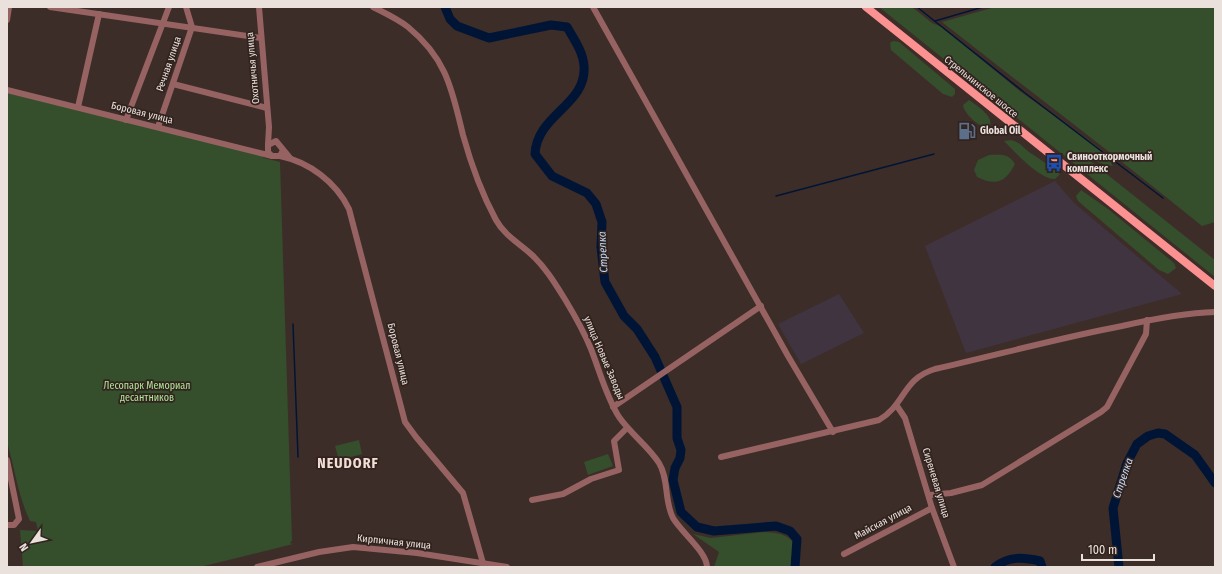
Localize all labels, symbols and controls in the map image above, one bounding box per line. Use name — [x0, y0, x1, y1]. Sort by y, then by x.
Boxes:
street label: Охотничья улица — [244, 31, 262, 104]
street label: Речная улица — [154, 35, 184, 93]
street label: Стрельнинское шоссе — [942, 54, 1020, 121]
street label: Боровая улица — [110, 100, 174, 127]
fuel station icon: Global Oil — [957, 121, 977, 141]
place label: Global Oil — [980, 125, 1021, 137]
place label: Свинооткормочный комплекс — [1067, 151, 1152, 175]
bus stop icon: Свинооткормочный комплекс — [1044, 153, 1064, 173]
water label: Стрелка — [595, 231, 611, 273]
street label: улица Новые Заводы — [581, 315, 627, 401]
street label: Боровая улица — [385, 322, 412, 386]
park label: Лесопарк Мемориал десантников — [104, 380, 190, 404]
street label: Сиреневая улица — [920, 446, 952, 520]
district label: NEUDORF — [317, 455, 379, 472]
water label: Стрелка — [1110, 456, 1136, 500]
street label: Майская улица — [852, 502, 914, 542]
north arrow — [12, 522, 52, 562]
street label: Кирпичная улица — [356, 532, 432, 552]
scale bar — [1082, 536, 1154, 562]
text: N — [17, 541, 31, 553]
text: 100 m — [1088, 543, 1117, 557]

